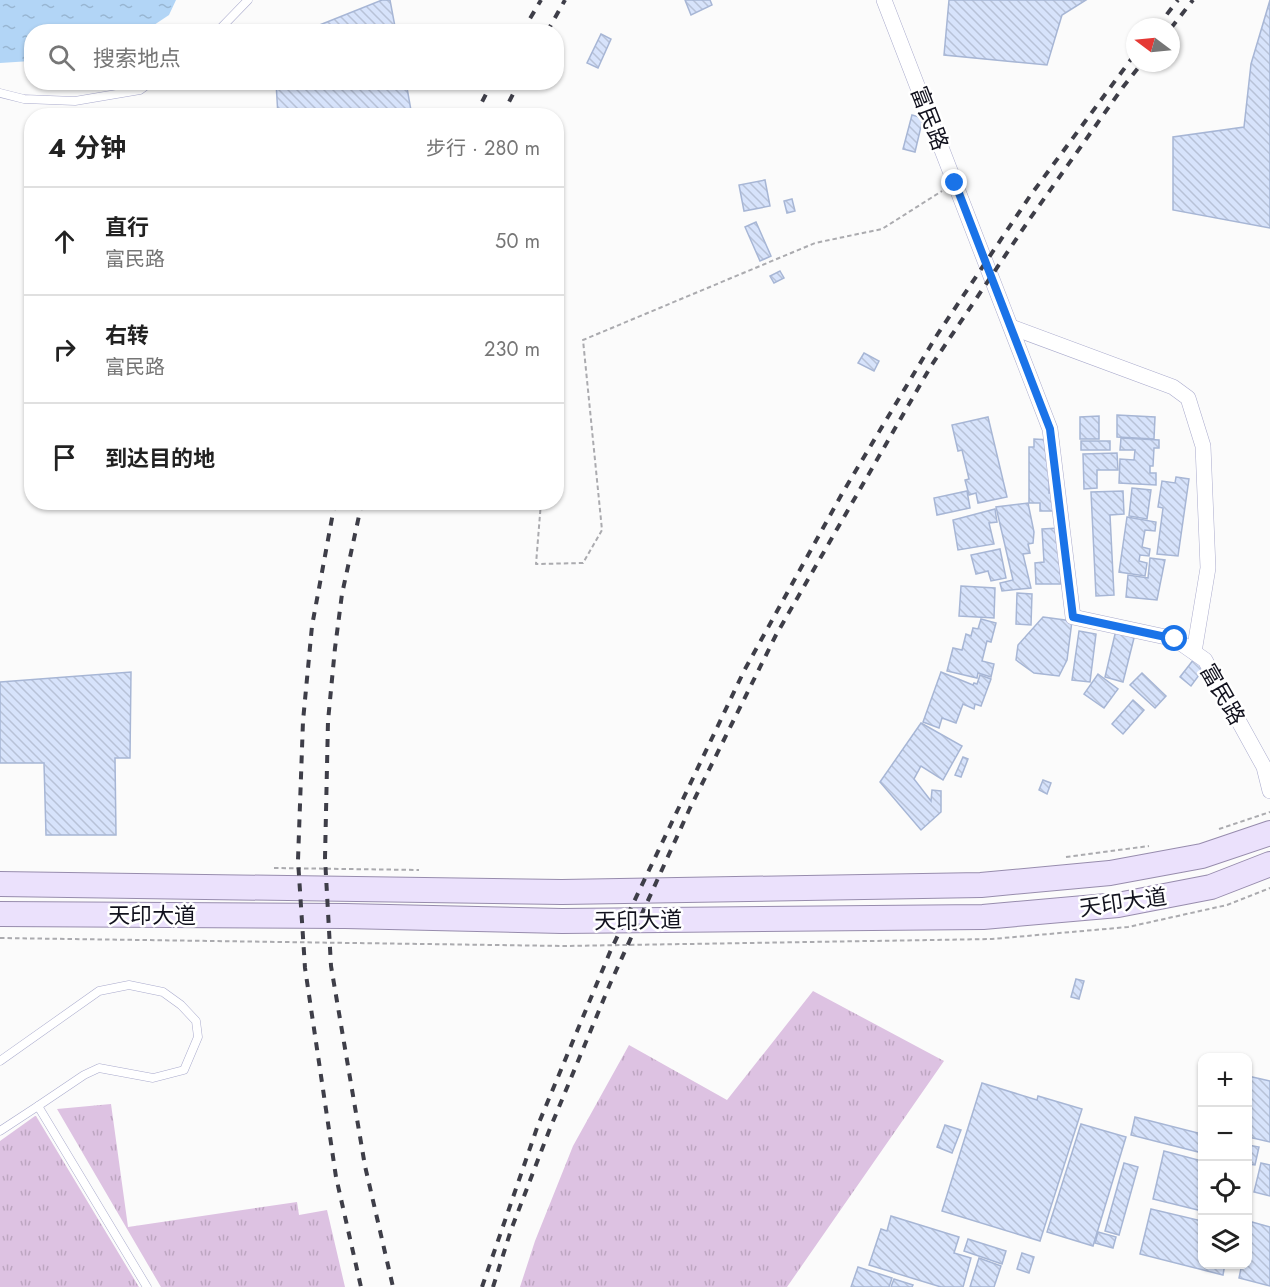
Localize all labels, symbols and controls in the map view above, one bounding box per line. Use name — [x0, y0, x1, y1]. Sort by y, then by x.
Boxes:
north arrow — [1126, 18, 1180, 72]
search box — [24, 24, 564, 90]
icon: search — [45, 41, 78, 74]
text: 搜索地点 — [93, 42, 181, 74]
street label: 富民路 — [903, 81, 957, 155]
text: 4 分钟 — [48, 129, 126, 167]
text: 步行 · 280 m — [426, 134, 540, 163]
route end — [941, 169, 967, 195]
text: 直行 — [105, 211, 149, 243]
icon: ahead — [48, 225, 81, 258]
text: 50 m — [495, 227, 540, 256]
text: 富民路 — [105, 245, 165, 274]
text: 右转 — [105, 319, 149, 351]
icon: right — [48, 333, 81, 366]
text: 230 m — [484, 335, 540, 364]
text: 富民路 — [105, 353, 165, 382]
icon: arrive — [48, 441, 81, 474]
text: 到达目的地 — [105, 442, 215, 474]
route start — [1161, 625, 1187, 651]
street label: 富民路 — [1193, 657, 1253, 731]
street label: 天印大道 — [1077, 880, 1169, 924]
street label: 天印大道 — [108, 899, 196, 931]
street label: 天印大道 — [594, 903, 682, 937]
map controls — [1198, 1053, 1252, 1269]
button: + — [1198, 1053, 1252, 1107]
button: − — [1198, 1107, 1252, 1161]
button: locate — [1198, 1161, 1252, 1215]
button: layers — [1198, 1215, 1252, 1269]

